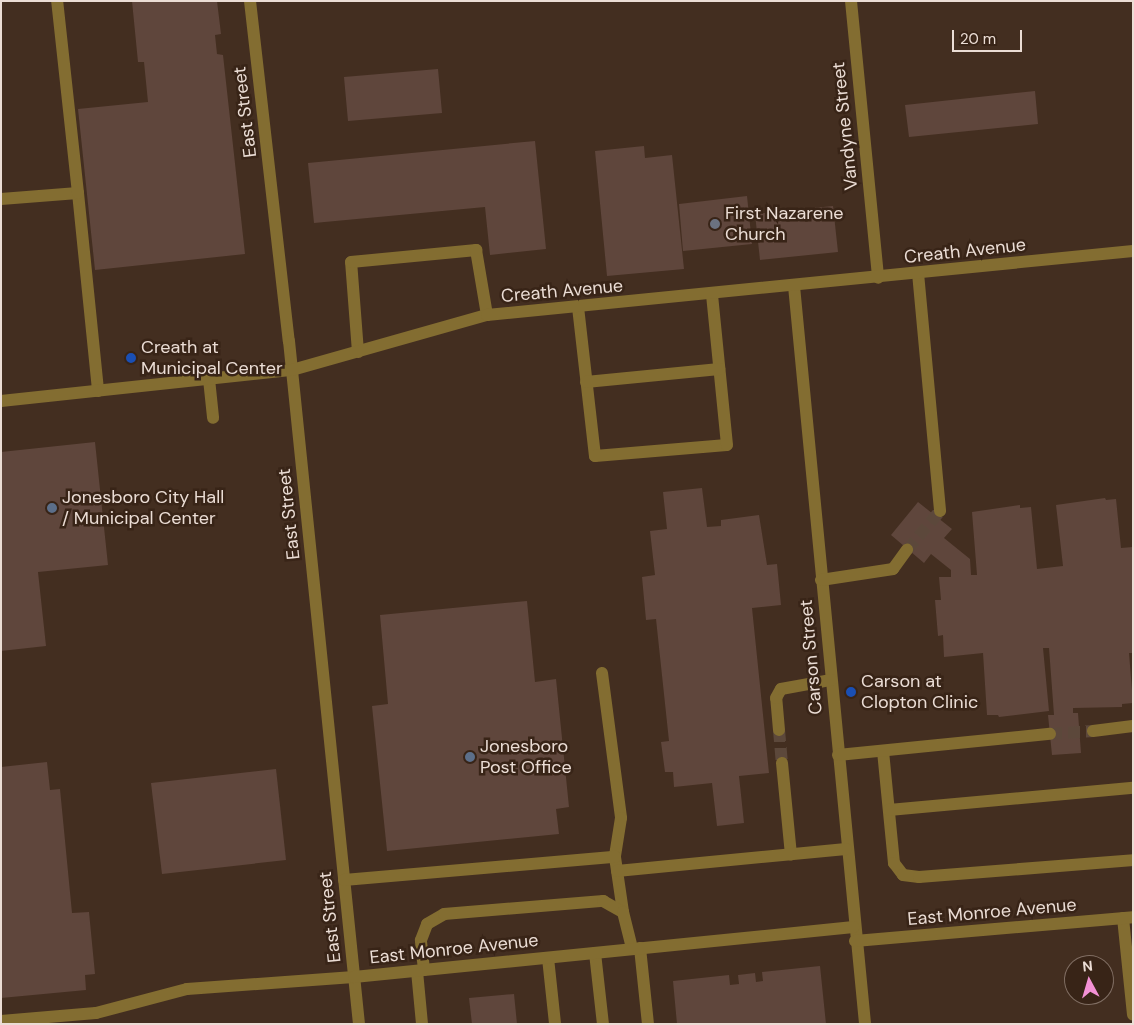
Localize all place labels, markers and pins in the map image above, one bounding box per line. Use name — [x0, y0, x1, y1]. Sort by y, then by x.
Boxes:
place label: First Nazarene Church — [725, 203, 843, 245]
marker: First Nazarene Church — [709, 218, 721, 230]
place label: Creath at Municipal Center — [141, 337, 283, 379]
marker: Creath at Municipal Center — [125, 352, 137, 364]
place label: Jonesboro City Hall / Municipal Center — [62, 487, 224, 530]
marker: Jonesboro City Hall / Municipal Center — [46, 502, 58, 514]
place label: Carson at Clopton Clinic — [861, 671, 978, 714]
marker: Carson at Clopton Clinic — [845, 686, 857, 698]
place label: Jonesboro Post Office — [480, 736, 572, 779]
marker: Jonesboro Post Office — [464, 751, 476, 763]

